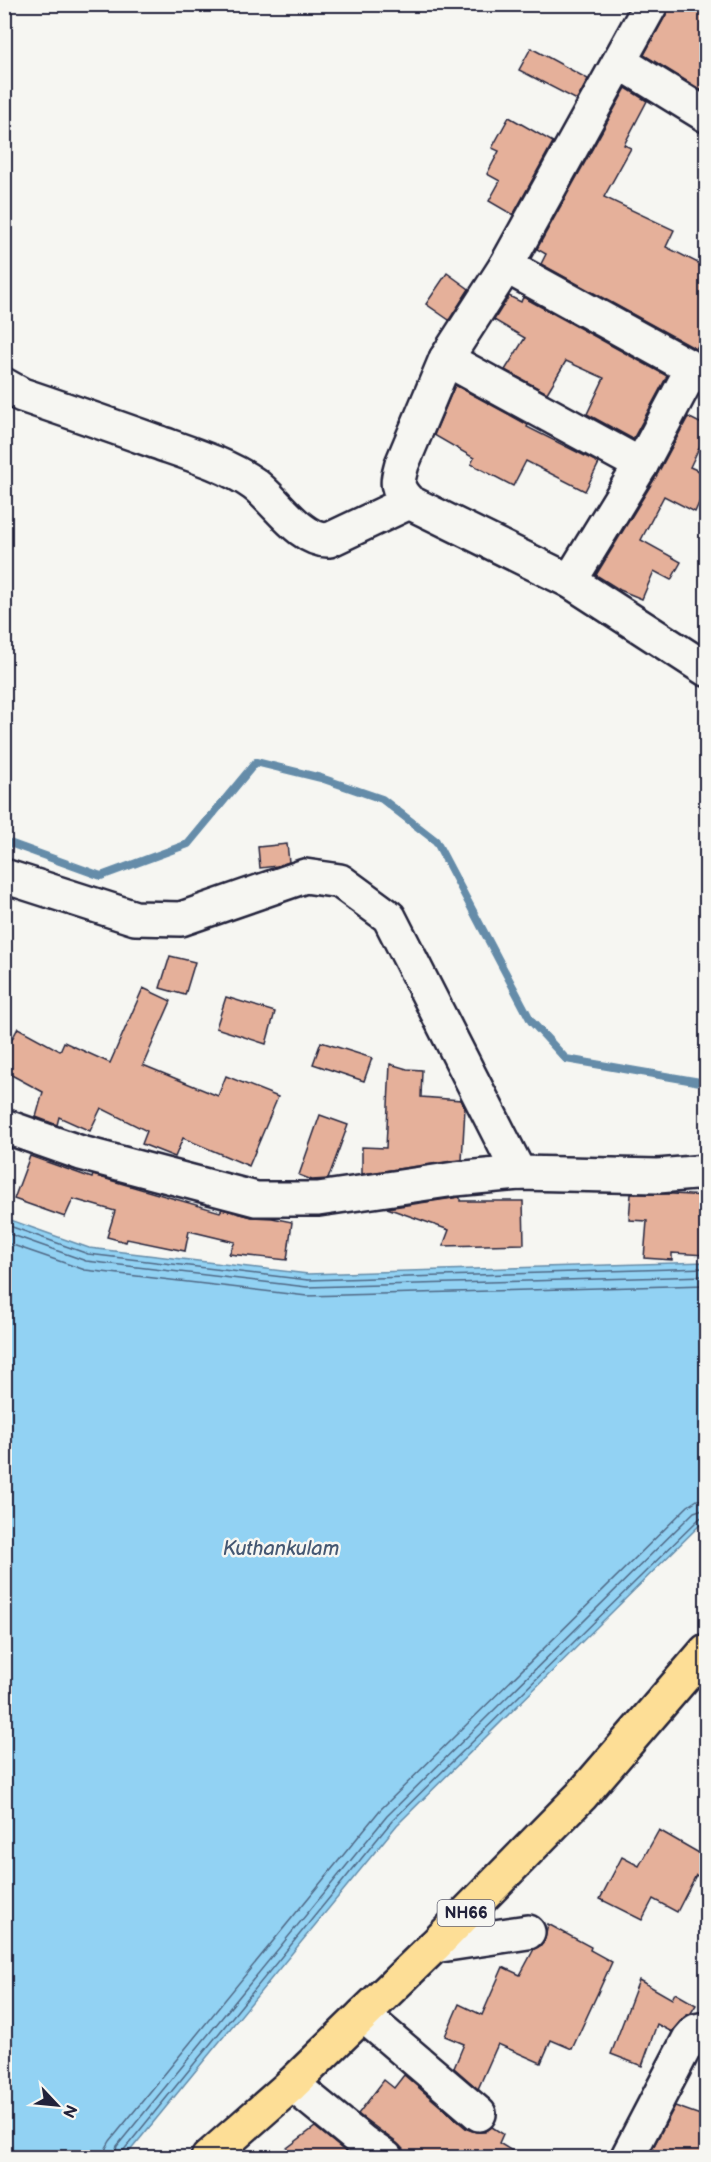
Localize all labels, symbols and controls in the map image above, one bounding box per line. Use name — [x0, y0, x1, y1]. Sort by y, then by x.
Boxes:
water label: Kuthankulam — [223, 1537, 339, 1561]
road number: NH66 — [438, 1900, 494, 1926]
north arrow — [27, 2075, 87, 2135]
text: N — [58, 2101, 80, 2120]

